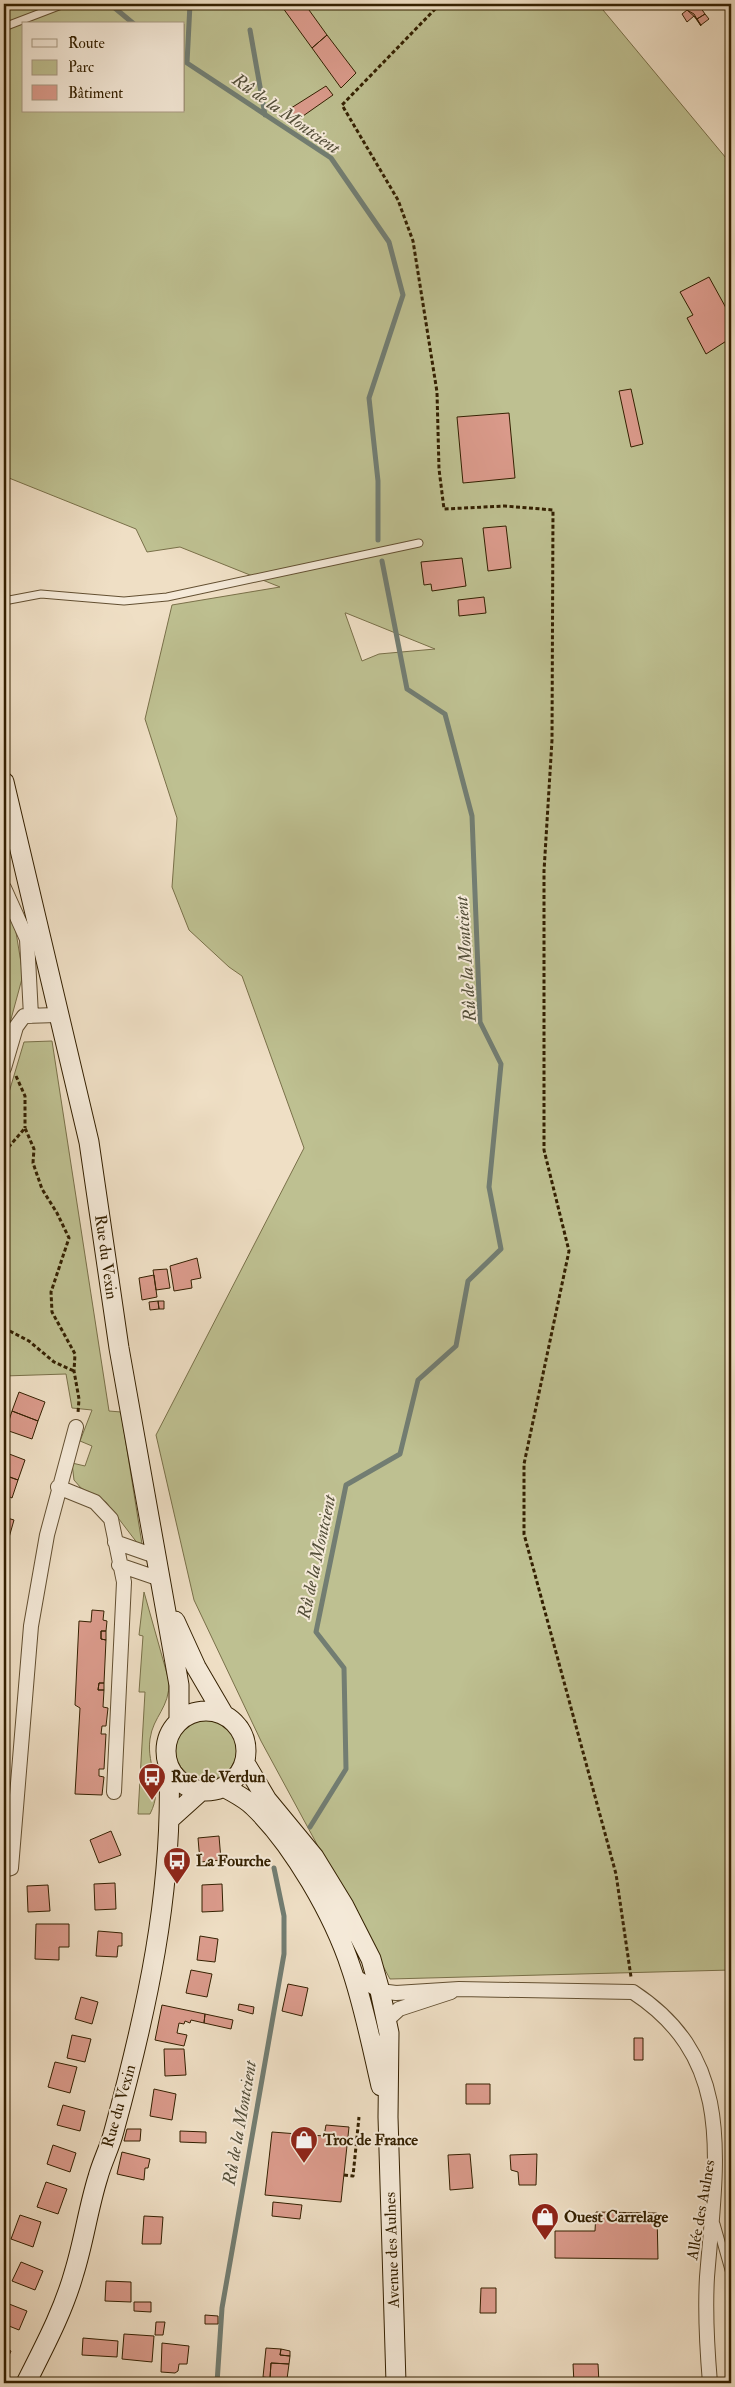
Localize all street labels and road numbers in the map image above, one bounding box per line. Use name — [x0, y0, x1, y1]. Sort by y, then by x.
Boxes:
street label: Rue du Vexin — [90, 1213, 122, 1301]
street label: Rue du Vexin — [98, 2062, 140, 2150]
street label: Allée des Aulnes — [682, 2158, 720, 2263]
street label: Avenue des Aulnes — [380, 2192, 404, 2309]

